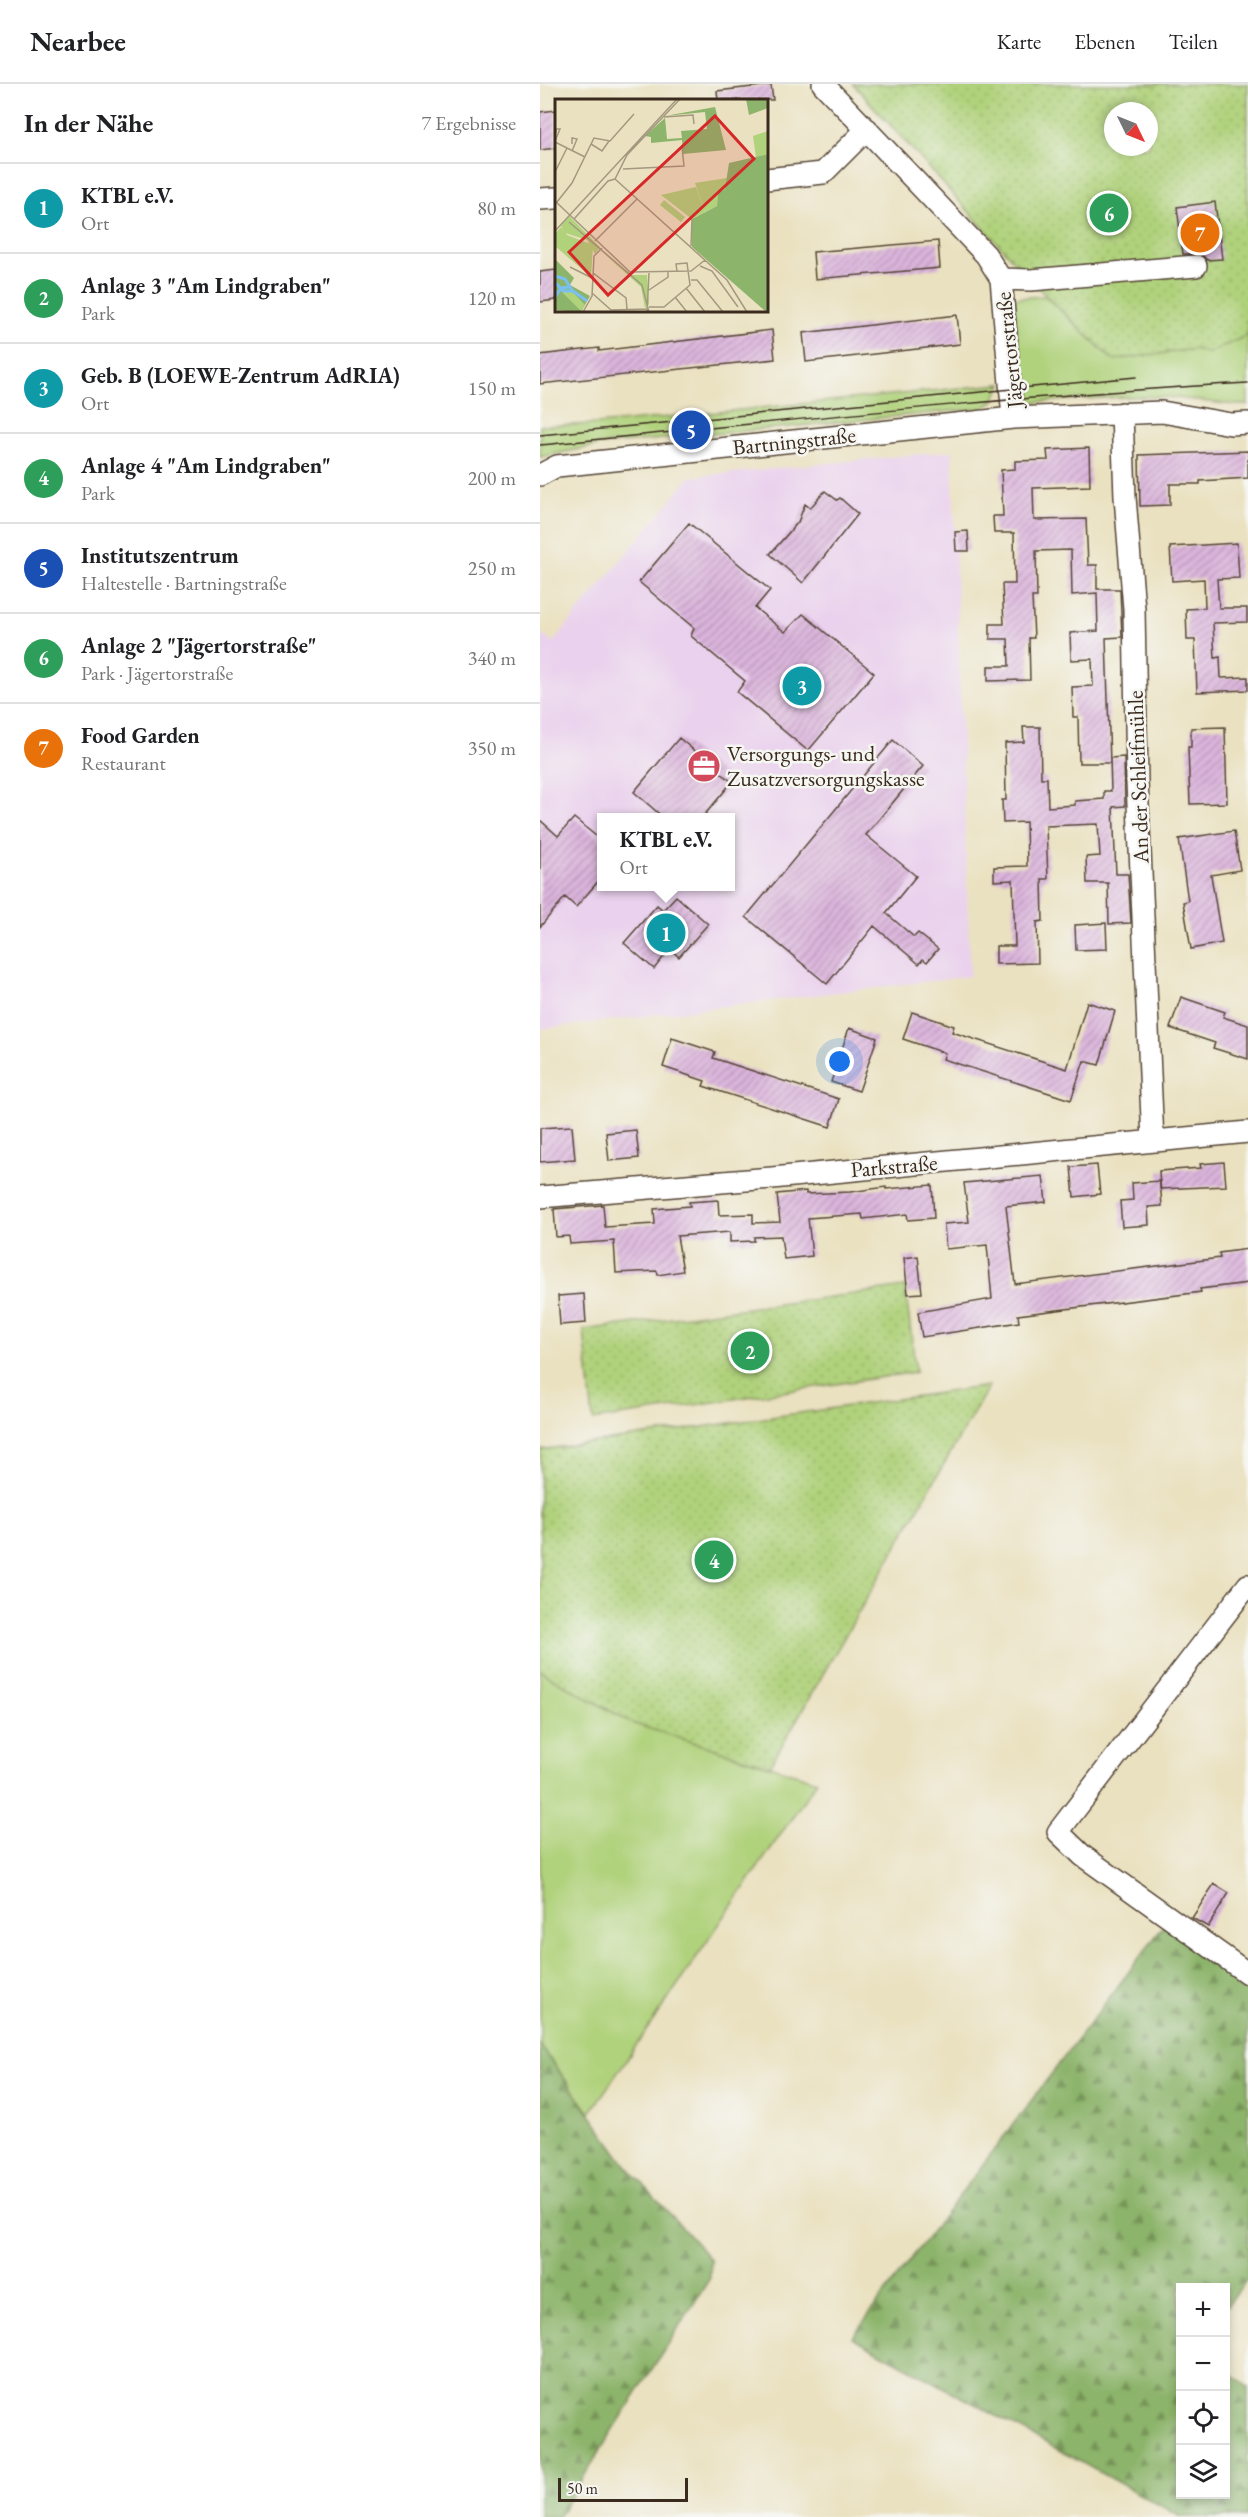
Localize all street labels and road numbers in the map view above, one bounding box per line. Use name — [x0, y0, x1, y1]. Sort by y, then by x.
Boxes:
street label: Jägertorstraße — [988, 290, 1030, 412]
street label: Bartningstraße — [731, 420, 858, 462]
street label: An der Schleifmühle — [1120, 689, 1156, 865]
street label: Parkstraße — [849, 1148, 939, 1184]

